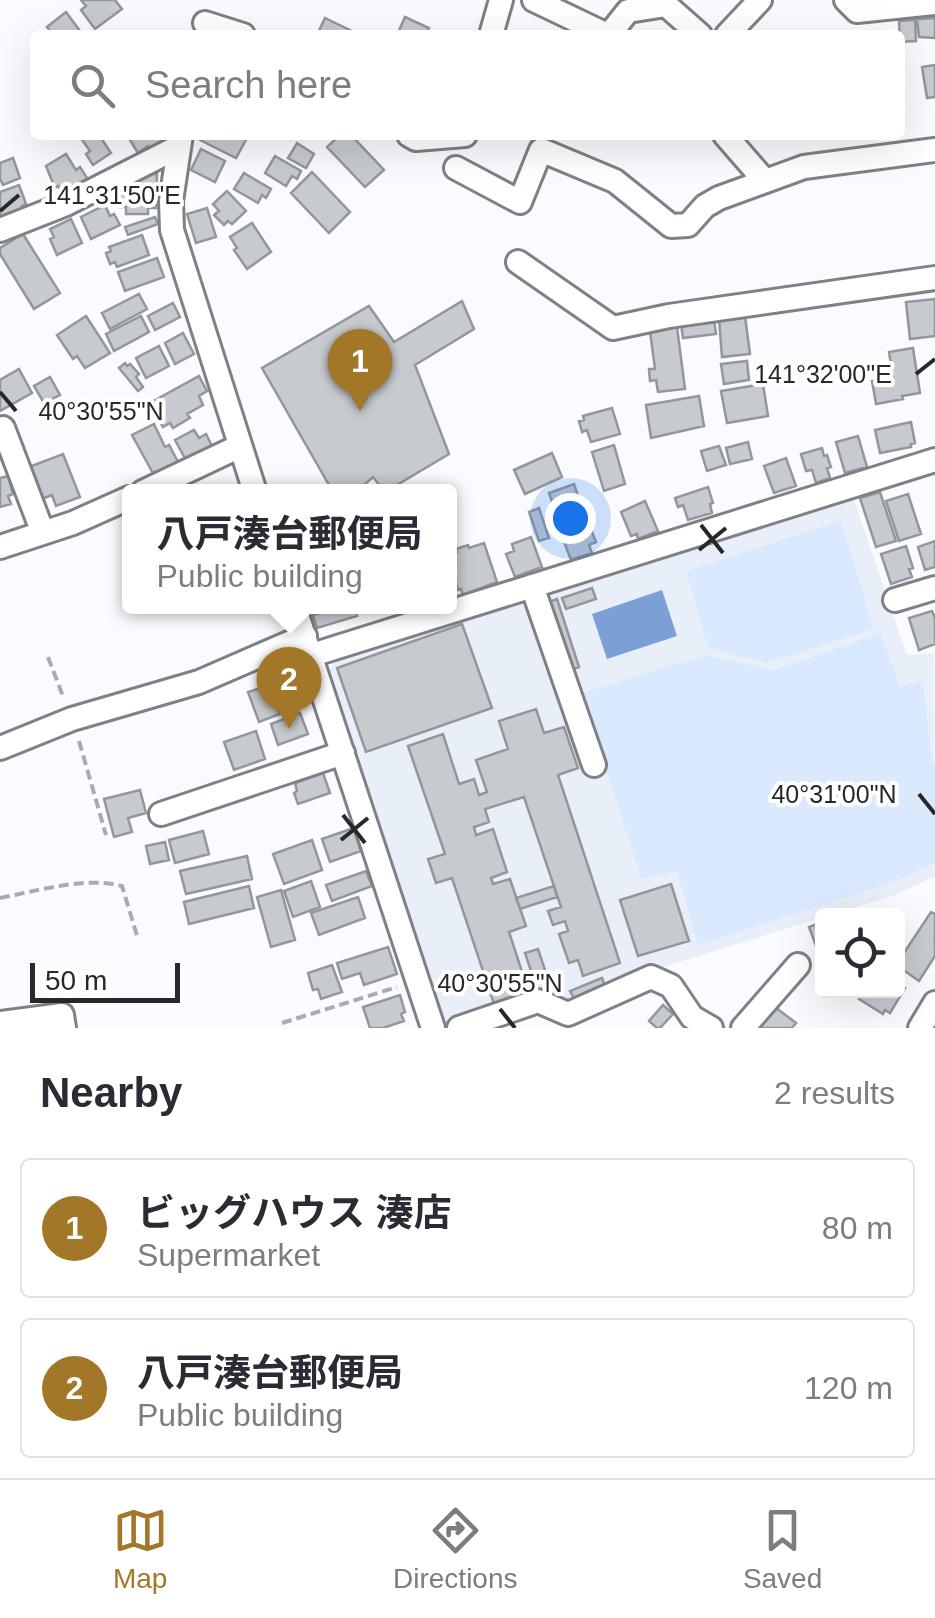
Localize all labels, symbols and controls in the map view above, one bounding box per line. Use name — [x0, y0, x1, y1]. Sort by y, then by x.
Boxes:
search box — [30, 30, 905, 140]
icon: search — [65, 58, 120, 113]
text: Search here — [145, 64, 352, 106]
text: 141°31'50"E — [43, 181, 181, 209]
pin: 1 — [328, 328, 392, 411]
text: 141°32'00"E — [754, 360, 892, 388]
text: 40°30'55"N — [38, 397, 164, 425]
popup — [122, 484, 457, 614]
your location — [545, 493, 596, 544]
text: 八戸湊台郵便局 — [156, 513, 423, 555]
text: Public building — [156, 558, 363, 594]
pin: 2 — [256, 646, 322, 729]
text: 40°31'00"N — [771, 780, 897, 808]
map controls — [815, 908, 905, 998]
button: locate — [815, 908, 905, 998]
scale bar — [30, 958, 180, 1003]
text: 50 m — [45, 965, 107, 996]
text: 40°30'55"N — [437, 969, 563, 997]
text: Nearby — [40, 1069, 182, 1116]
text: 2 results — [774, 1075, 895, 1111]
text: ビッグハウス 湊店 — [137, 1192, 452, 1234]
text: 1 — [66, 1210, 83, 1246]
text: 80 m — [822, 1210, 893, 1246]
text: Supermarket — [137, 1237, 320, 1273]
text: 八戸湊台郵便局 — [137, 1352, 403, 1394]
text: 2 — [66, 1370, 83, 1406]
text: 120 m — [804, 1370, 893, 1406]
text: Public building — [137, 1397, 343, 1433]
tab: Map — [113, 1503, 168, 1595]
tab: Directions — [393, 1503, 518, 1595]
tab: Saved — [743, 1503, 822, 1595]

